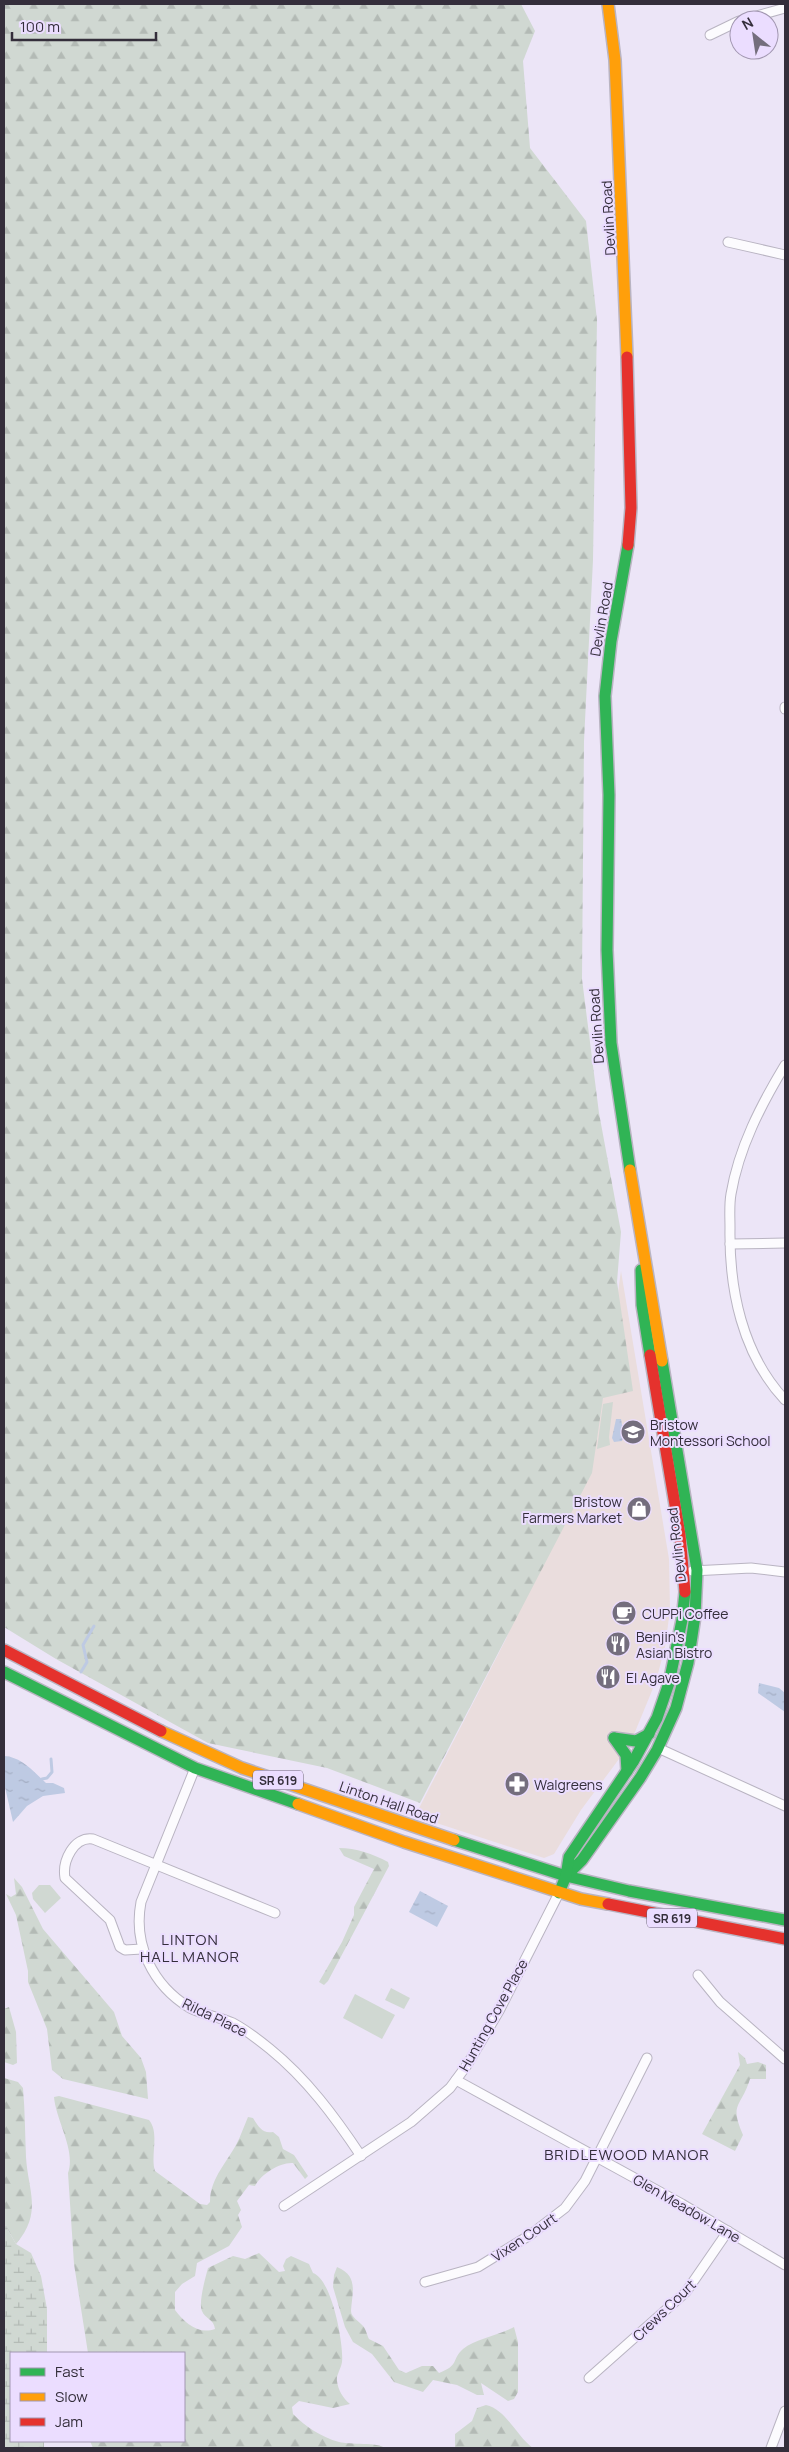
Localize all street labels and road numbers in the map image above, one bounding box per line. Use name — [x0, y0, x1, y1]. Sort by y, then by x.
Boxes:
street label: Devlin Road — [597, 180, 619, 256]
street label: Devlin Road — [585, 580, 617, 658]
street label: Devlin Road — [584, 988, 608, 1064]
street label: Devlin Road — [662, 1506, 690, 1584]
road number: SR 619 — [253, 1770, 303, 1790]
street label: Linton Hall Road — [337, 1776, 441, 1828]
road number: SR 619 — [647, 1909, 697, 1928]
street label: Hunting Cove Place — [454, 1955, 532, 2075]
street label: Rilda Place — [180, 1993, 250, 2041]
street label: Glen Meadow Lane — [630, 2170, 744, 2246]
street label: Vixen Court — [488, 2208, 561, 2266]
street label: Crews Court — [628, 2275, 700, 2345]

